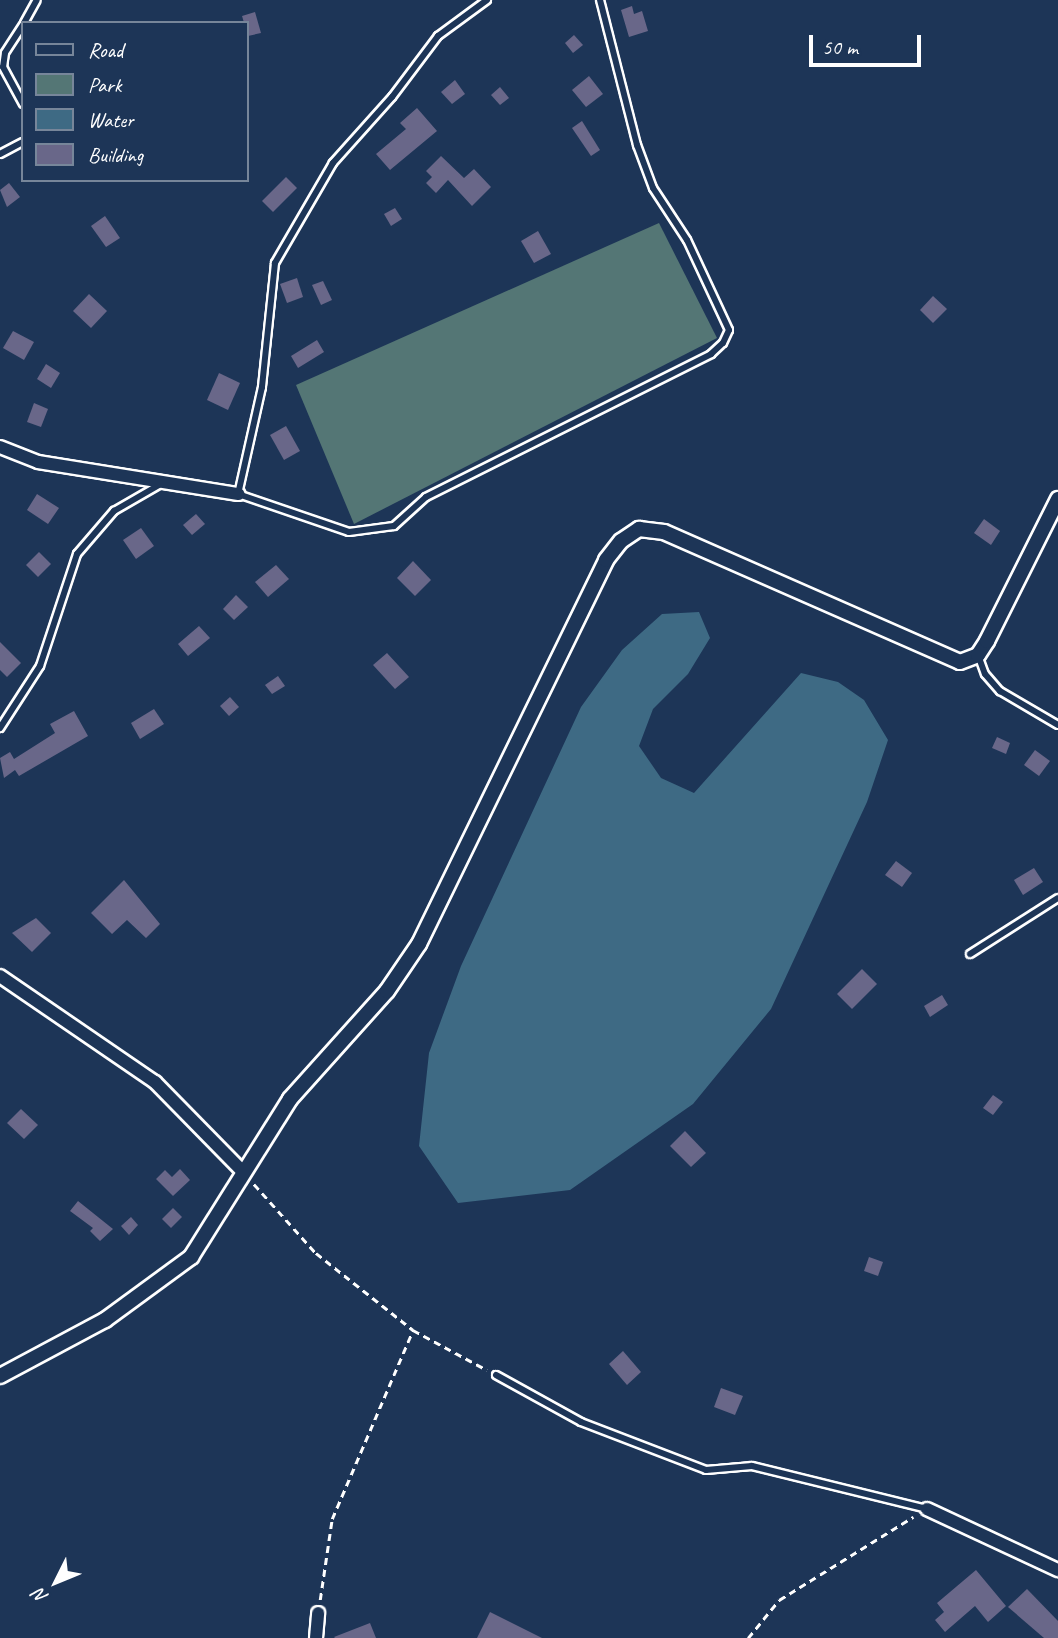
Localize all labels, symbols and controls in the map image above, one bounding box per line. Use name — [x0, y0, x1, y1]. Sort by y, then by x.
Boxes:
legend — [21, 21, 248, 182]
scale bar — [813, 21, 925, 65]
text: 50 m — [822, 34, 858, 60]
text: Road — [88, 37, 123, 63]
text: Park — [88, 72, 121, 98]
text: Water — [88, 107, 134, 133]
text: Building — [88, 142, 143, 168]
north arrow — [21, 1547, 91, 1617]
text: N — [28, 1584, 53, 1609]

